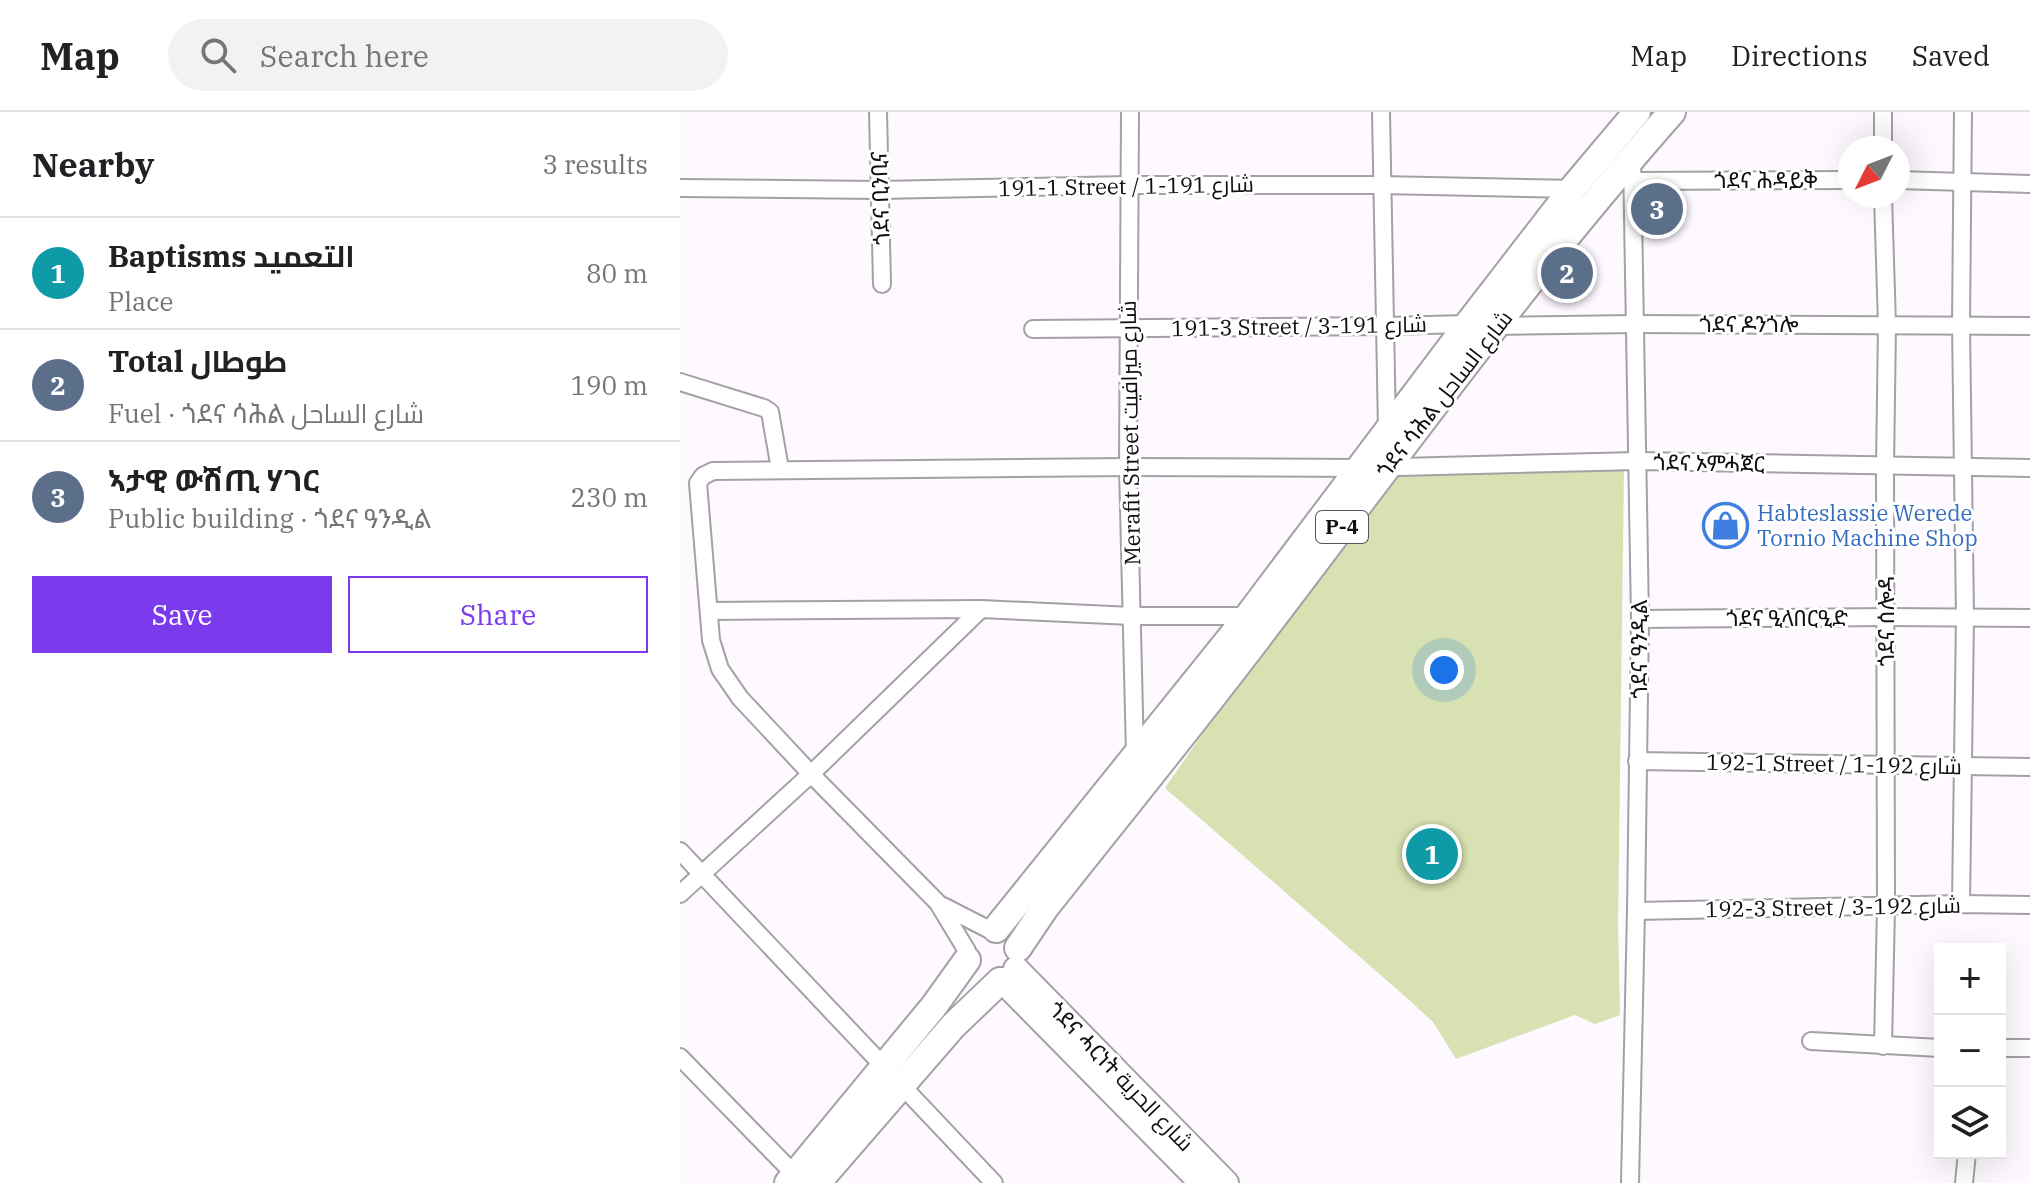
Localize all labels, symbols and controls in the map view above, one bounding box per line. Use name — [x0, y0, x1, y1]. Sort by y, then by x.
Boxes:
search box — [168, 19, 728, 91]
text: Map — [40, 31, 120, 80]
icon: search — [196, 33, 240, 77]
text: Search here — [260, 36, 429, 75]
text: Map — [1630, 37, 1687, 74]
text: Directions — [1731, 37, 1868, 74]
text: Saved — [1912, 37, 1990, 74]
north arrow — [1838, 136, 1910, 208]
text: Nearby — [32, 142, 154, 186]
text: 3 results — [542, 147, 648, 181]
street label: ጎደና ቢንቢና — [863, 151, 896, 245]
street label: ጎደና ሕዳይቅ — [1714, 165, 1818, 194]
street label: 191-1 Street / شارع 191-1 — [998, 169, 1254, 203]
pin: 3 — [1631, 179, 1683, 239]
text: Baptisms التعميد — [108, 236, 355, 275]
pin: 2 — [1541, 243, 1593, 303]
text: 1 — [50, 256, 66, 290]
text: 80 m — [586, 256, 648, 290]
text: Place — [108, 284, 173, 318]
street label: Merafit Street شارع ميرافيت — [1113, 300, 1147, 566]
street label: ጎደና ሳሕል شارع الساحل — [1369, 304, 1519, 484]
street label: 191-3 Street / شارع 191-3 — [1171, 309, 1427, 343]
street label: ጎደና ዶንጎሎ — [1699, 309, 1799, 338]
text: Total طوطال — [108, 341, 287, 380]
text: 2 — [50, 368, 66, 402]
text: 190 m — [570, 368, 648, 402]
text: Fuel · ጎደና ሳሕል شارع الساحل — [108, 396, 424, 430]
street label: ጎደና ኦምሓጀር — [1653, 447, 1765, 478]
text: ኣታዊ ውሽጢ ሃገር — [108, 460, 319, 499]
text: 3 — [50, 480, 66, 514]
text: 230 m — [570, 480, 648, 514]
place label: Habteslassie Werede Tornio Machine Shop — [1757, 498, 1978, 552]
text: Public building · ጎደና ዓንዲል — [108, 501, 431, 535]
shop icon: Habteslassie Werede Tornio Machine Shop — [1702, 502, 1750, 550]
road number: P-4 — [1316, 511, 1368, 543]
button: Save — [32, 576, 332, 653]
button: Share — [348, 576, 648, 653]
street label: ጎደና ሰሎዳ — [1871, 576, 1900, 666]
street label: ጎደና ዓንዲል — [1624, 599, 1653, 698]
street label: ጎደና ዒላበርዒድ — [1726, 603, 1848, 632]
your location — [1424, 650, 1464, 690]
street label: 192-1 Street / شارع 192-1 — [1706, 747, 1962, 781]
pin: 1 — [1406, 824, 1458, 884]
street label: 192-3 Street / شارع 192-3 — [1705, 890, 1961, 924]
map controls — [1934, 943, 2006, 1159]
button: + — [1934, 943, 2006, 1015]
street label: ጎደና ሓርነት شارع الحرية — [1042, 995, 1200, 1157]
button: − — [1934, 1015, 2006, 1087]
button: layers — [1934, 1087, 2006, 1159]

